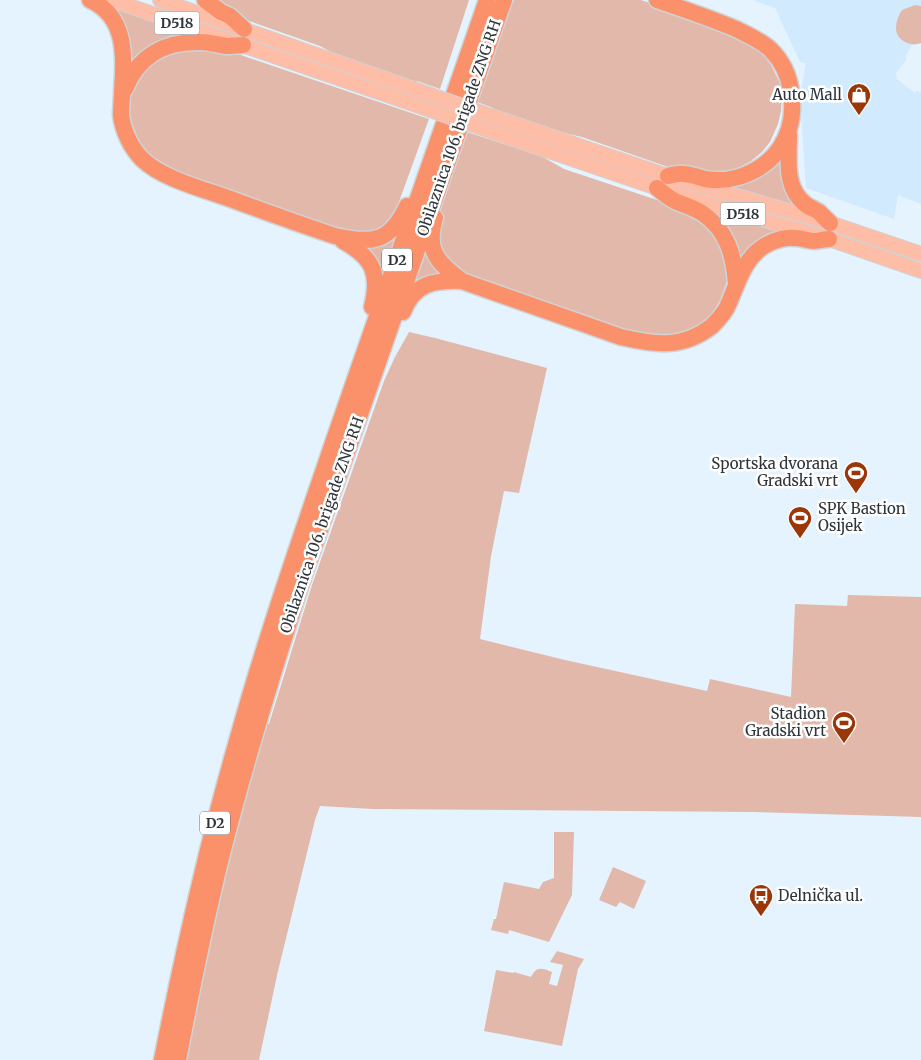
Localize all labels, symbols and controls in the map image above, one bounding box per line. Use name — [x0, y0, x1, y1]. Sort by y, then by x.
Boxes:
road number: D518 — [154, 12, 200, 34]
street label: Obilaznica 106. brigade ZNG RH — [412, 17, 505, 239]
shop icon: Auto Mall — [846, 82, 872, 116]
place label: Auto Mall — [771, 85, 842, 104]
road number: D518 — [720, 202, 766, 225]
road number: D2 — [382, 248, 412, 272]
street label: Obilaznica 106. brigade ZNG RH — [275, 414, 368, 636]
place label: Sportska dvorana Gradski vrt — [711, 454, 838, 490]
sports icon: Sportska dvorana Gradski vrt — [843, 460, 869, 494]
place label: SPK Bastion Osijek — [818, 499, 906, 535]
sports icon: SPK Bastion Osijek — [787, 505, 813, 539]
place label: Stadion Gradski vrt — [745, 704, 826, 740]
sports icon: Stadion Gradski vrt — [831, 710, 857, 744]
road number: D2 — [200, 811, 230, 834]
bus stop icon: Delnička ul. — [748, 883, 774, 917]
place label: Delnička ul. — [778, 886, 863, 905]

